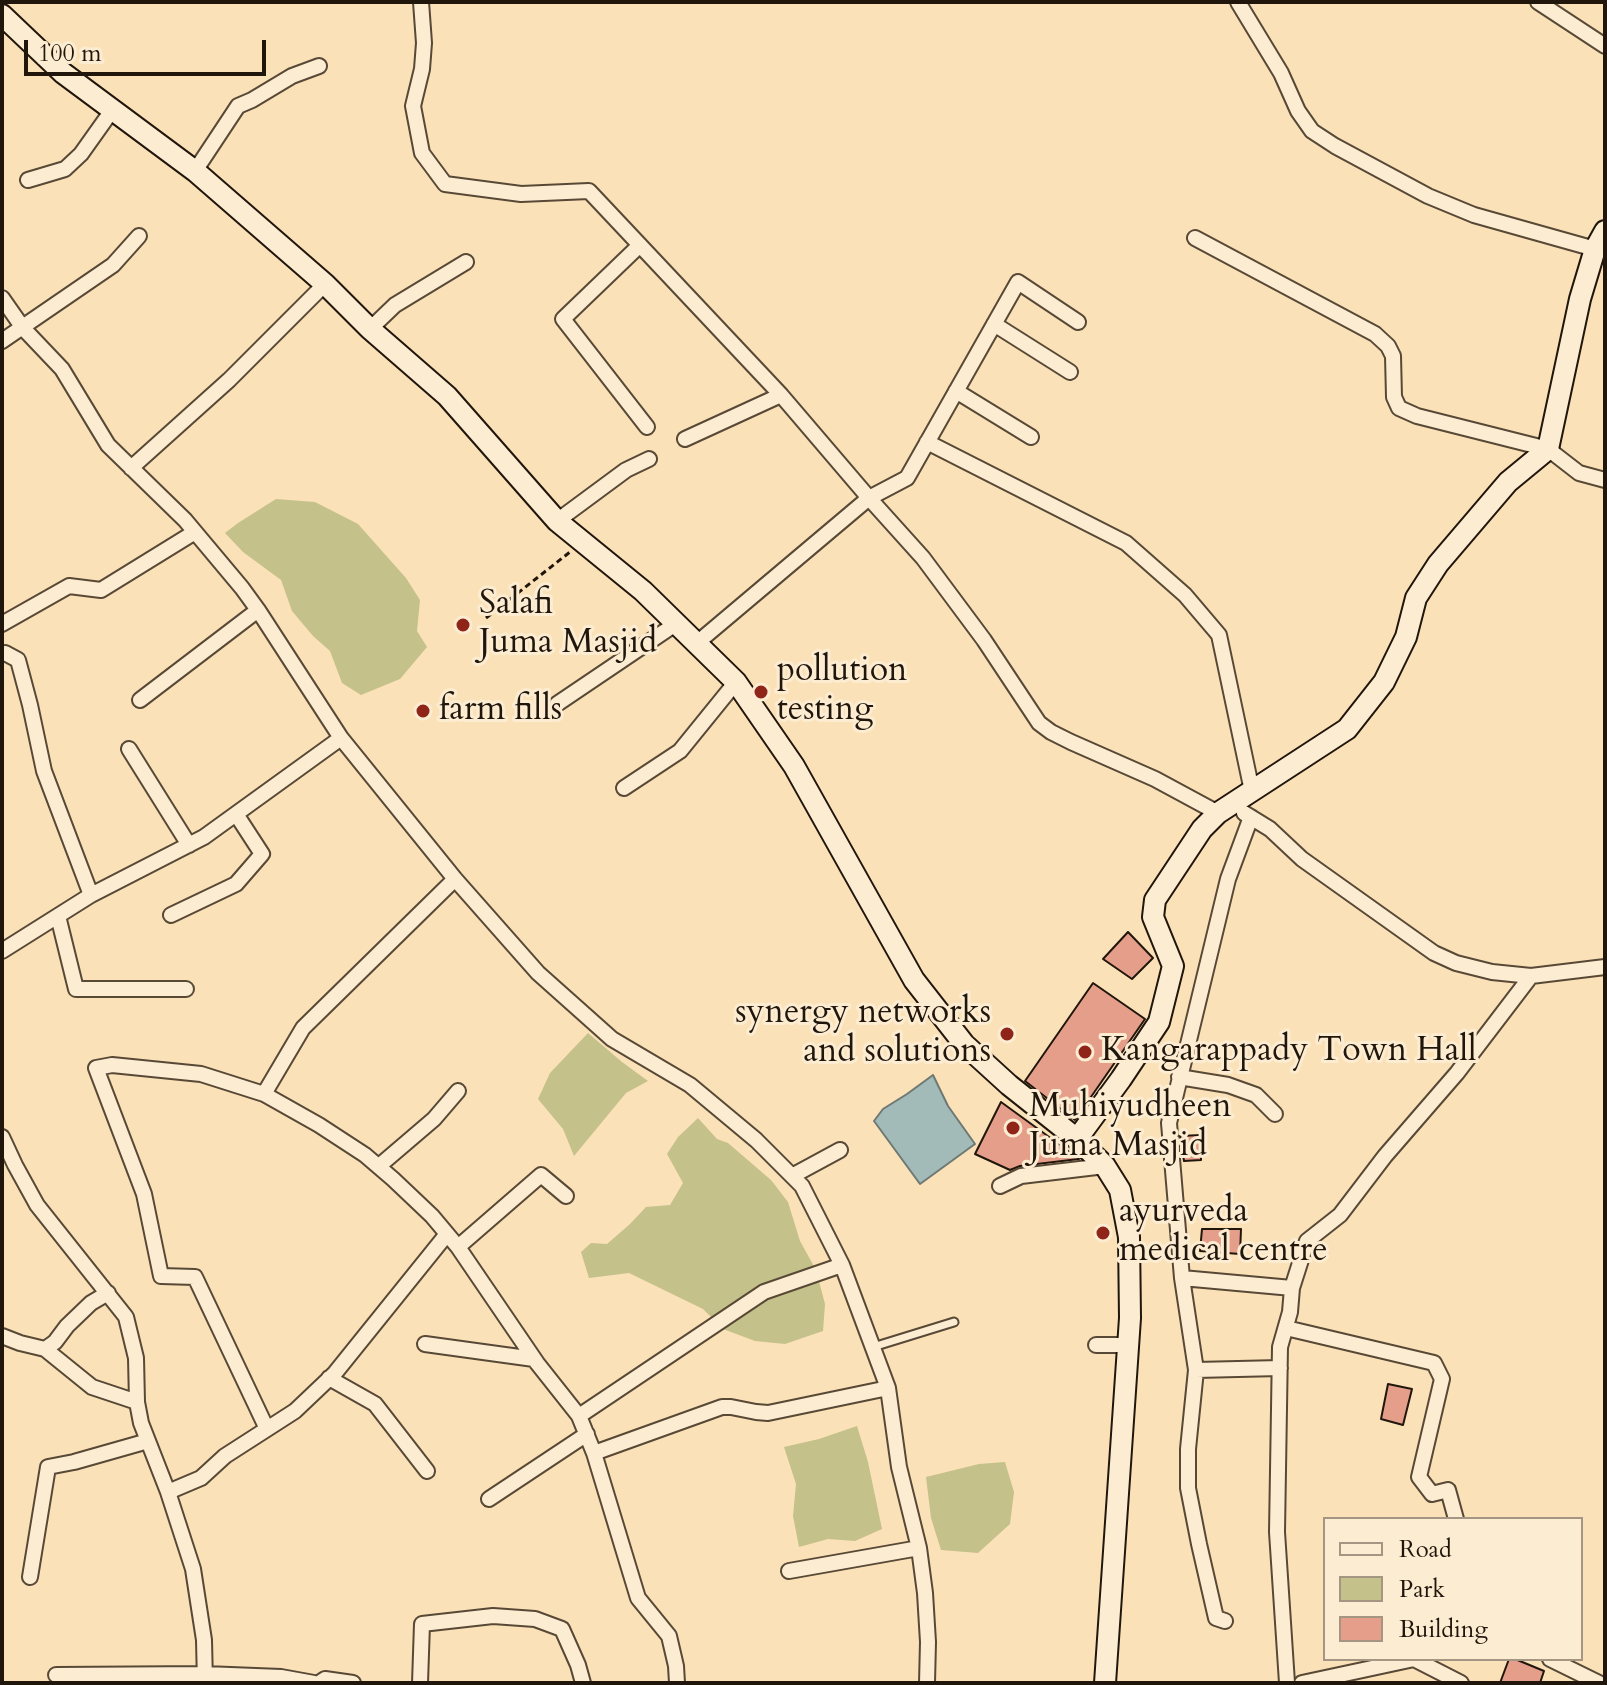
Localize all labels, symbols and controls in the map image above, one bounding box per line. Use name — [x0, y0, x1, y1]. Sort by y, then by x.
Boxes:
scale bar — [28, 24, 270, 74]
text: 100 m — [38, 37, 102, 70]
place label: Salafi Juma Masjid — [479, 585, 657, 664]
marker: Salafi Juma Masjid — [454, 616, 472, 634]
place label: pollution testing — [777, 652, 907, 732]
marker: pollution testing — [752, 683, 770, 701]
place label: farm fills — [439, 691, 562, 731]
marker: farm fills — [414, 702, 432, 720]
place label: synergy networks and solutions — [735, 994, 991, 1074]
marker: synergy networks and solutions — [998, 1025, 1016, 1043]
place label: Kangarappady Town Hall — [1101, 1032, 1477, 1072]
marker: Kangarappady Town Hall — [1076, 1043, 1094, 1061]
place label: Muhiyudheen Juma Masjid — [1029, 1088, 1231, 1168]
marker: Muhiyudheen Juma Masjid — [1004, 1119, 1022, 1137]
place label: ayurveda medical centre — [1119, 1193, 1328, 1272]
marker: ayurveda medical centre — [1094, 1224, 1112, 1242]
legend — [1323, 1517, 1583, 1661]
text: Road — [1399, 1533, 1452, 1566]
text: Park — [1399, 1573, 1445, 1606]
text: Building — [1399, 1613, 1488, 1646]

